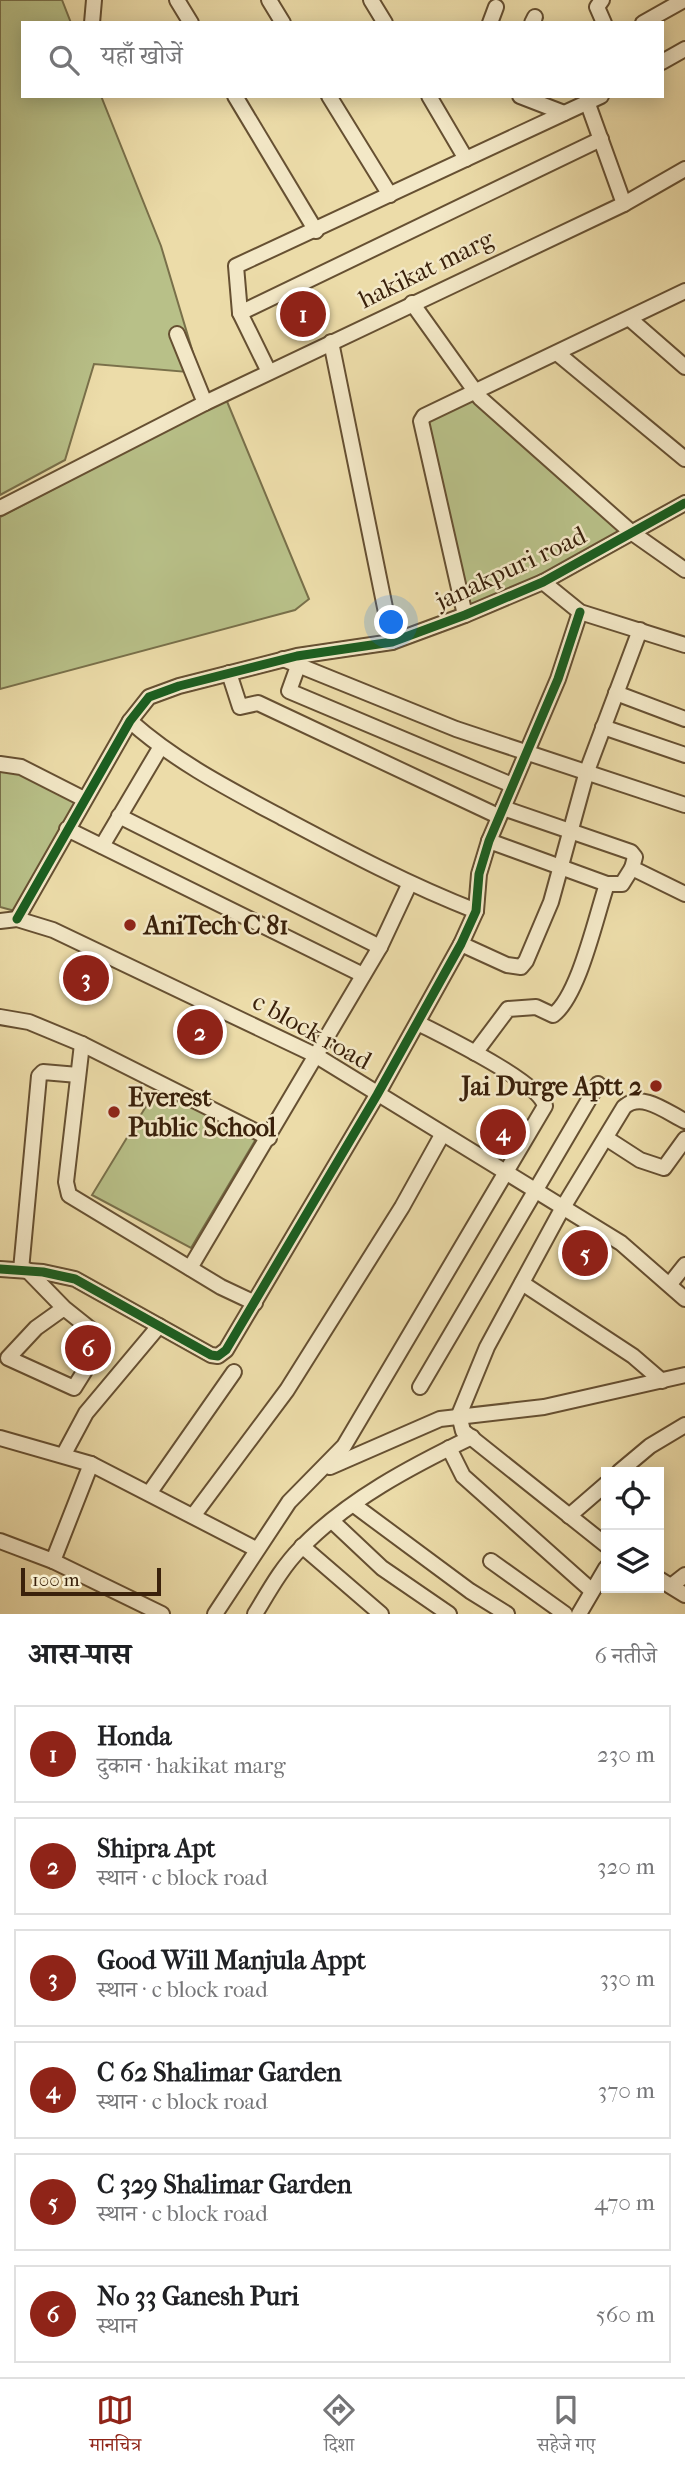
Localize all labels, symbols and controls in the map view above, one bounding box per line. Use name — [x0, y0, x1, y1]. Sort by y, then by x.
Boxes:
search box — [21, 21, 664, 98]
text: यहाँ खोजें — [101, 40, 183, 71]
icon: search — [45, 41, 83, 79]
street label: hakikat marg — [353, 222, 500, 315]
pin: 1 — [280, 288, 326, 340]
street label: janakpuri road — [428, 519, 592, 618]
your location — [374, 605, 408, 639]
place label: AniTech C 81 — [142, 910, 289, 941]
marker: AniTech C 81 — [122, 917, 138, 933]
pin: 3 — [63, 952, 109, 1004]
street label: c block road — [247, 986, 378, 1077]
pin: 2 — [177, 1006, 223, 1058]
place label: Jai Durge Aptt 2 — [458, 1071, 642, 1102]
marker: Jai Durge Aptt 2 — [648, 1078, 664, 1094]
place label: Everest Public School — [128, 1082, 277, 1143]
marker: Everest Public School — [106, 1104, 122, 1120]
pin: 4 — [480, 1106, 526, 1158]
pin: 5 — [562, 1227, 608, 1279]
pin: 6 — [65, 1322, 111, 1374]
map controls — [601, 1467, 664, 1593]
button: locate — [601, 1467, 664, 1530]
button: layers — [601, 1530, 664, 1593]
scale bar — [21, 1565, 161, 1597]
text: 100 m — [32, 1569, 80, 1591]
text: आस-पास — [28, 1637, 131, 1672]
text: 6 नतीजे — [594, 1642, 657, 1669]
text: Honda — [97, 1721, 171, 1752]
text: 1 — [49, 1741, 57, 1768]
text: 230 m — [597, 1741, 655, 1768]
text: दुकान · hakikat marg — [97, 1752, 286, 1779]
text: Shipra Apt — [97, 1833, 216, 1864]
text: 2 — [47, 1853, 59, 1880]
text: 320 m — [597, 1853, 655, 1880]
text: स्थान · c block road — [97, 1864, 268, 1891]
text: Good Will Manjula Appt — [97, 1945, 366, 1976]
text: 3 — [48, 1965, 58, 1992]
text: 330 m — [599, 1965, 655, 1992]
text: स्थान · c block road — [97, 1976, 268, 2003]
text: C 62 Shalimar Garden — [97, 2057, 342, 2088]
text: 4 — [46, 2077, 60, 2104]
text: 370 m — [598, 2077, 655, 2104]
text: स्थान · c block road — [97, 2088, 268, 2115]
text: C 329 Shalimar Garden — [97, 2169, 352, 2200]
text: 5 — [48, 2189, 58, 2216]
text: 470 m — [594, 2189, 655, 2216]
text: स्थान · c block road — [97, 2200, 268, 2227]
text: No 33 Ganesh Puri — [97, 2281, 299, 2312]
text: 6 — [47, 2301, 59, 2328]
text: 560 m — [596, 2301, 655, 2328]
text: स्थान — [97, 2312, 137, 2339]
tab: मानचित्र — [90, 2391, 141, 2463]
tab: दिशा — [320, 2391, 358, 2463]
tab: सहेजे गए — [537, 2391, 595, 2463]

